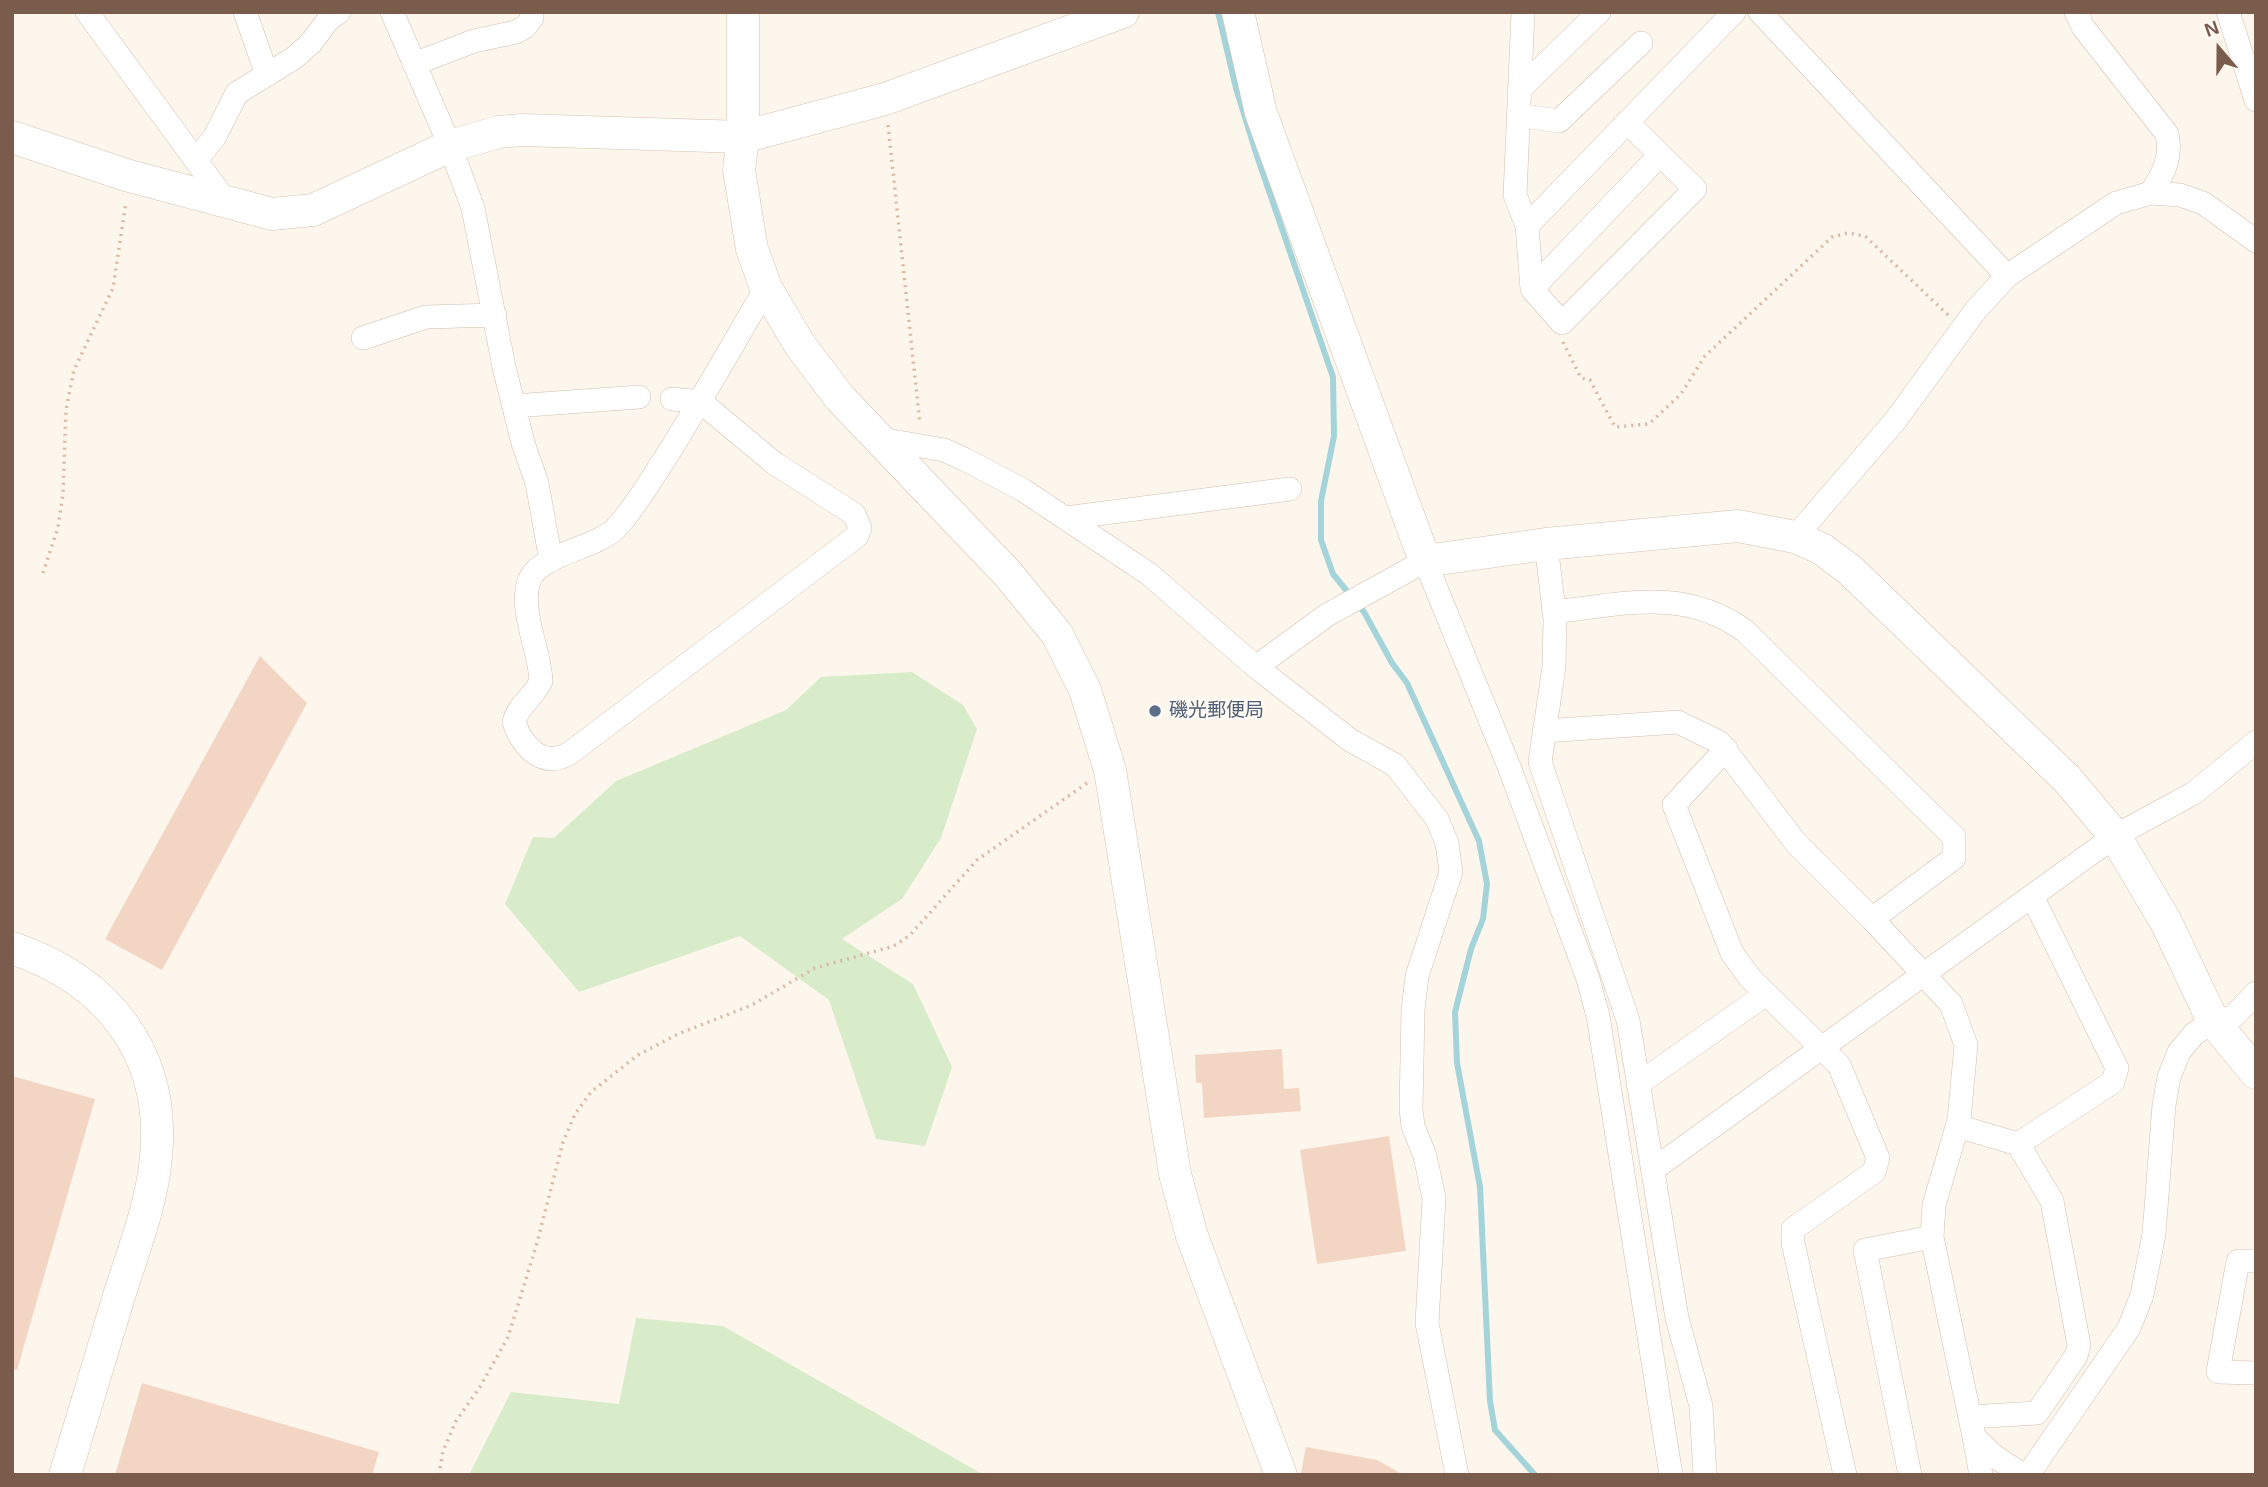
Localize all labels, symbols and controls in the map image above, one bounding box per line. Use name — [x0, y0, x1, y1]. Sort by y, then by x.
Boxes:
north arrow — [2184, 14, 2254, 84]
text: N — [2202, 17, 2222, 41]
place label: 磯光郵便局 — [1169, 700, 1264, 722]
marker: 磯光郵便局 — [1147, 703, 1163, 719]

